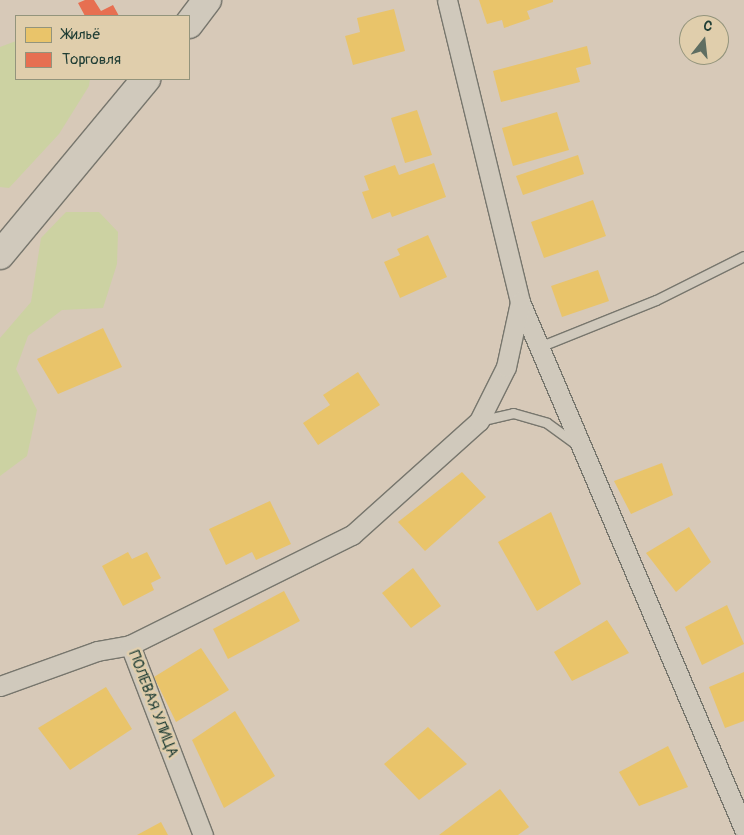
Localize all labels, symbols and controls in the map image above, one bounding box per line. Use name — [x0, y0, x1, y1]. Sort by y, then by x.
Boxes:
legend — [15, 15, 190, 80]
north arrow — [679, 15, 729, 65]
text: С — [701, 17, 714, 35]
text: Жильё — [62, 25, 101, 44]
text: Торговля — [62, 50, 121, 69]
street label: ПОЛЕВАЯ УЛИЦА — [124, 648, 182, 760]

